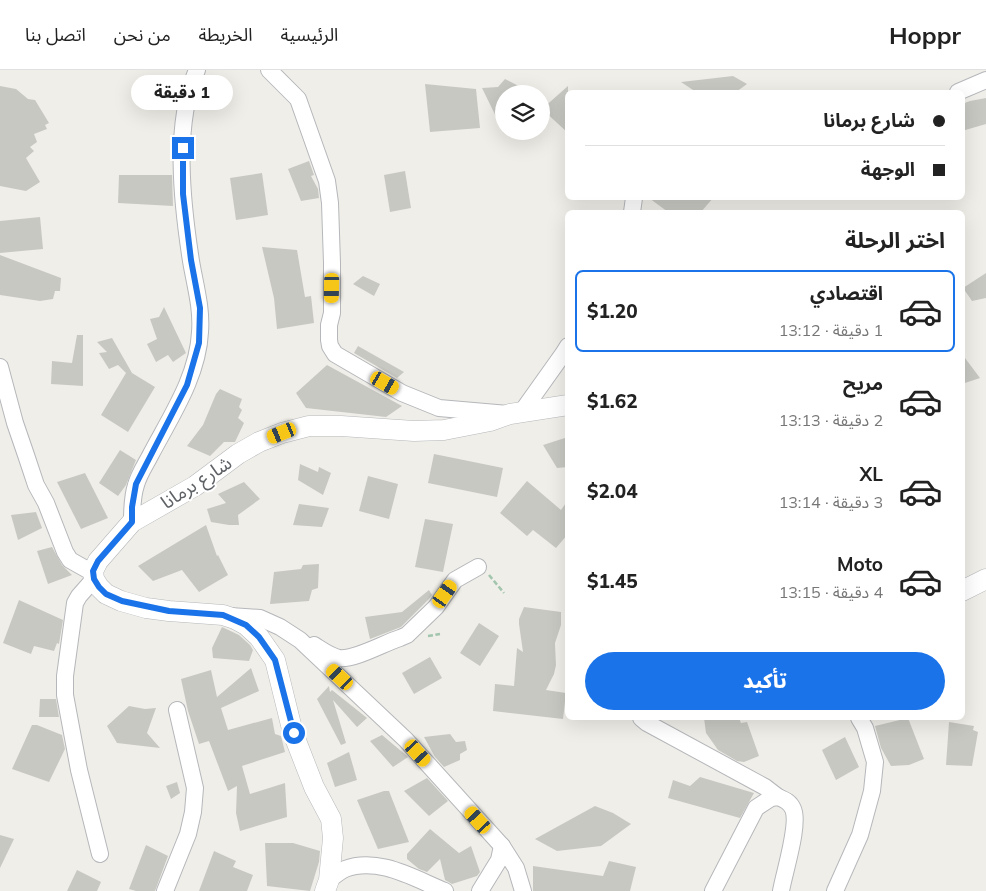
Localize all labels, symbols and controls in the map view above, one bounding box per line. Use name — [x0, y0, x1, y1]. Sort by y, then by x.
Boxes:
text: Hoppr — [889, 20, 961, 50]
text: اتصل بنا — [25, 23, 86, 46]
text: من نحن — [114, 23, 171, 46]
text: الخريطة — [199, 23, 253, 46]
text: الرئيسية — [281, 23, 338, 46]
callout: 1 دقيقة — [132, 75, 234, 110]
text: 1 دقيقة — [154, 82, 210, 102]
map controls — [495, 85, 550, 140]
button: layers — [495, 85, 550, 140]
text: شارع برمانا — [823, 108, 915, 132]
route end — [172, 137, 194, 159]
text: الوجهة — [861, 157, 915, 181]
text: اختر الرحلة — [845, 226, 945, 254]
car — [324, 273, 339, 303]
text: اقتصادي — [810, 281, 883, 305]
icon: car — [898, 289, 943, 334]
text: $1.20 — [587, 299, 638, 323]
text: 1 دقيقة · 13:12 — [779, 320, 883, 340]
car — [368, 369, 401, 397]
text: مريح — [843, 371, 883, 395]
icon: car — [898, 379, 943, 424]
text: $1.62 — [587, 389, 638, 413]
text: 2 دقيقة · 13:13 — [779, 410, 883, 430]
car — [265, 420, 298, 446]
street label: شارع برمانا — [156, 450, 237, 516]
text: XL — [860, 462, 883, 486]
icon: car — [898, 469, 943, 514]
text: $2.04 — [587, 479, 638, 503]
text: 3 دقيقة · 13:14 — [779, 492, 883, 512]
text: Moto — [837, 552, 883, 576]
icon: car — [898, 559, 943, 604]
text: $1.45 — [587, 569, 638, 593]
car — [430, 577, 459, 611]
text: 4 دقيقة · 13:15 — [779, 582, 883, 602]
button: تأكيد — [585, 652, 945, 710]
car — [323, 661, 356, 693]
route start — [283, 722, 305, 744]
car — [402, 737, 433, 769]
car — [462, 804, 493, 836]

